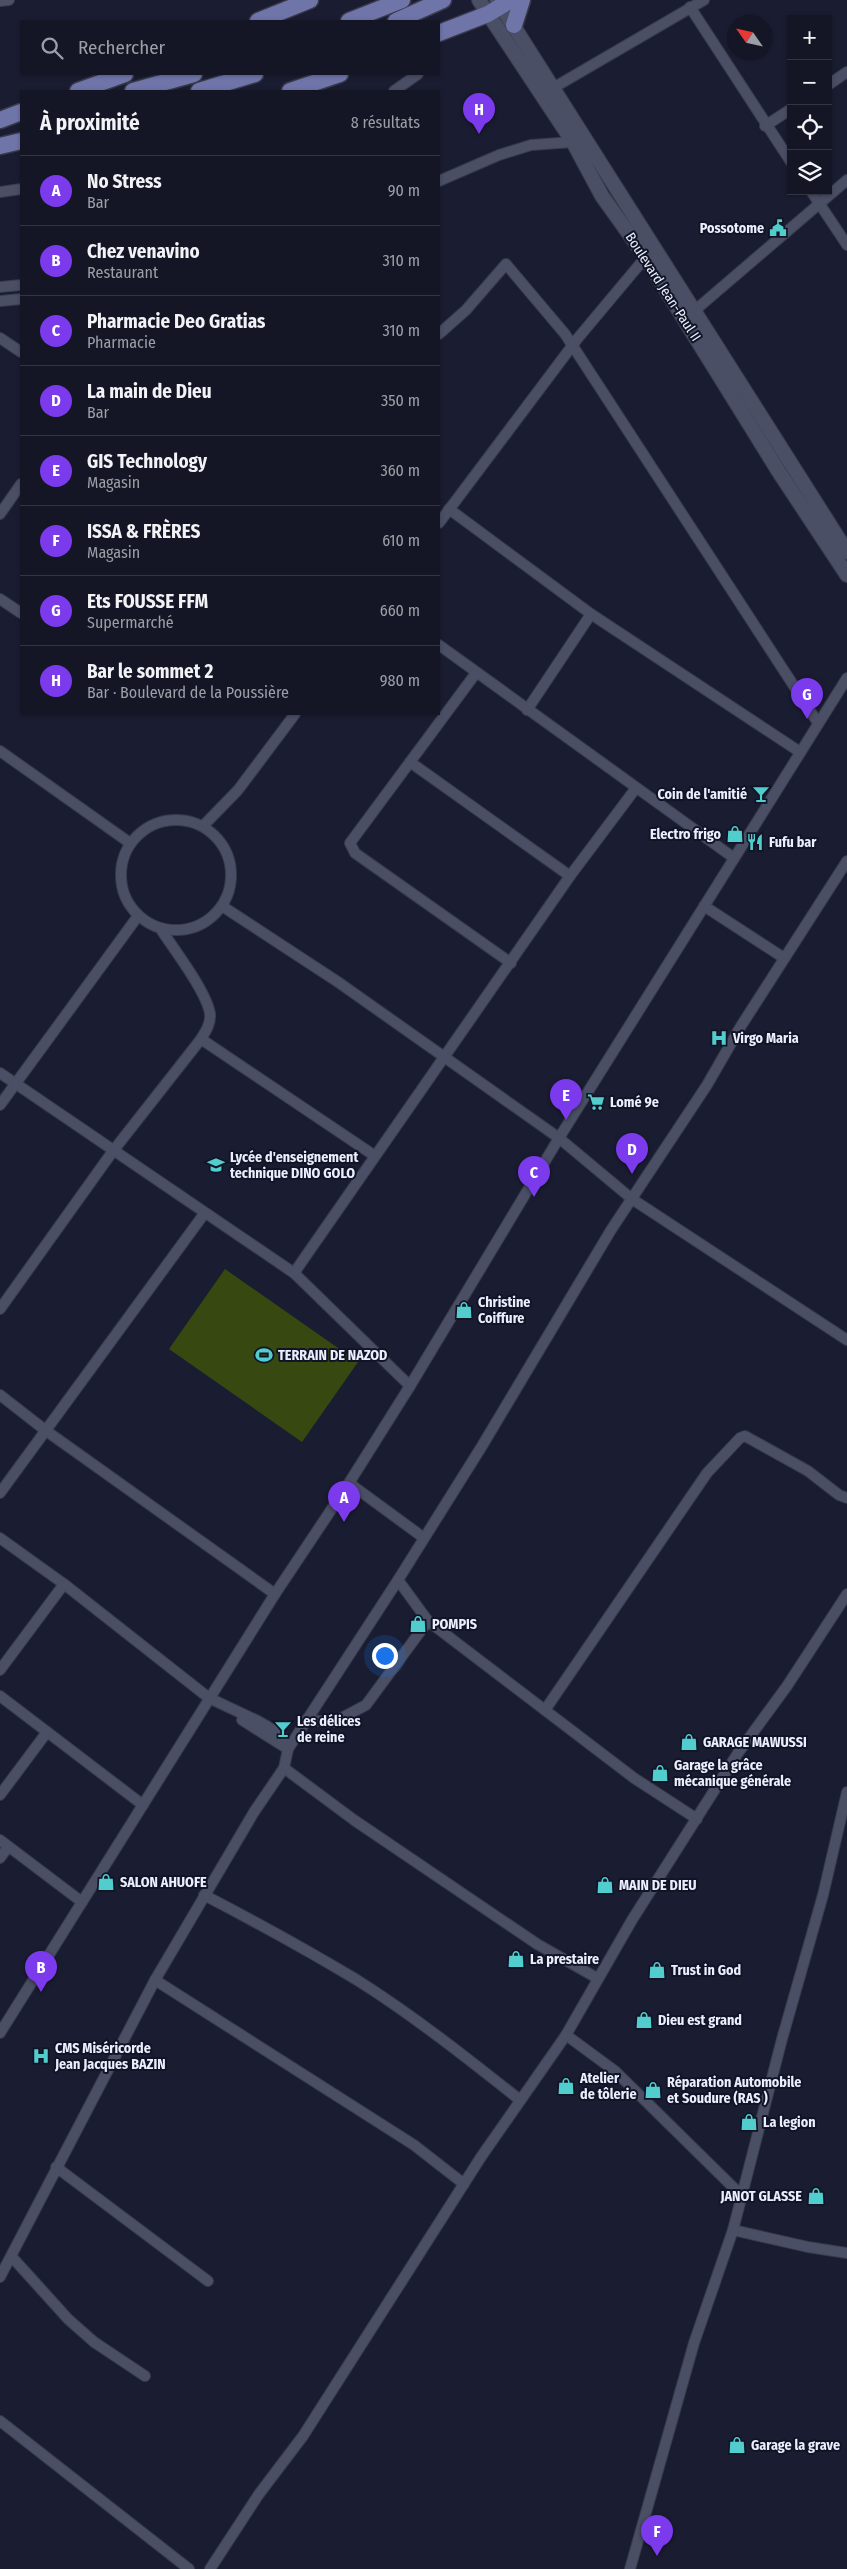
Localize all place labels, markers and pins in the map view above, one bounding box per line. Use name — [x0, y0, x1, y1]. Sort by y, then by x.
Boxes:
pin: H — [463, 93, 495, 134]
public building icon: Possotome — [768, 218, 788, 238]
place label: Possotome — [700, 220, 764, 237]
pin: G — [791, 678, 823, 719]
bar icon: Coin de l'amitié — [751, 784, 771, 804]
place label: Coin de l'amitié — [657, 786, 747, 803]
shop icon: Electro frigo — [725, 824, 745, 844]
place label: Electro frigo — [650, 826, 722, 843]
restaurant icon: Fufu bar — [745, 832, 765, 852]
place label: Fufu bar — [769, 834, 817, 851]
hospital icon: Virgo Maria — [709, 1028, 729, 1048]
place label: Virgo Maria — [732, 1030, 799, 1047]
pin: E — [550, 1079, 582, 1120]
supermarket icon: Lomé 9e — [586, 1092, 606, 1112]
place label: Lomé 9e — [610, 1094, 659, 1111]
pin: D — [616, 1133, 648, 1174]
place label: Lycée d'enseignement technique DINO GOLO — [230, 1149, 359, 1182]
school or university icon: Lycée d'enseignement technique DINO GOLO — [206, 1155, 226, 1175]
pin: C — [518, 1156, 550, 1197]
place label: Christine Coiffure — [478, 1294, 530, 1327]
shop icon: Christine Coiffure — [454, 1300, 474, 1320]
sports icon: TERRAIN DE NAZOD — [254, 1345, 274, 1365]
place label: TERRAIN DE NAZOD — [278, 1347, 387, 1364]
pin: A — [328, 1481, 360, 1522]
shop icon: POMPIS — [408, 1614, 428, 1634]
place label: POMPIS — [432, 1616, 477, 1633]
place label: Les délices de reine — [297, 1713, 361, 1746]
bar icon: Les délices de reine — [273, 1719, 293, 1739]
shop icon: GARAGE MAWUSSI — [679, 1732, 699, 1752]
place label: GARAGE MAWUSSI — [703, 1734, 807, 1751]
place label: Garage la grâce mécanique générale — [674, 1757, 791, 1790]
shop icon: Garage la grâce mécanique générale — [650, 1763, 670, 1783]
shop icon: SALON AHUOFE — [96, 1872, 116, 1892]
place label: SALON AHUOFE — [120, 1874, 207, 1891]
shop icon: MAIN DE DIEU — [595, 1875, 615, 1895]
place label: MAIN DE DIEU — [619, 1877, 697, 1894]
shop icon: La prestaire — [506, 1949, 526, 1969]
pin: B — [25, 1951, 57, 1992]
place label: La prestaire — [530, 1951, 599, 1968]
shop icon: Trust in God — [647, 1960, 667, 1980]
place label: Trust in God — [671, 1962, 741, 1979]
shop icon: Dieu est grand — [634, 2010, 654, 2030]
place label: Dieu est grand — [658, 2012, 742, 2029]
place label: CMS Miséricorde Jean Jacques BAZIN — [54, 2040, 166, 2073]
hospital icon: CMS Miséricorde Jean Jacques BAZIN — [31, 2046, 51, 2066]
place label: Atelier de tôlerie — [579, 2070, 637, 2103]
place label: Réparation Automobile et Soudure (RAS ) — [667, 2074, 801, 2107]
shop icon: Atelier de tôlerie — [556, 2076, 576, 2096]
shop icon: Réparation Automobile et Soudure (RAS ) — [643, 2080, 663, 2100]
shop icon: La legion — [739, 2112, 759, 2132]
place label: La legion — [763, 2114, 816, 2131]
shop icon: JANOT GLASSE — [806, 2186, 826, 2206]
place label: JANOT GLASSE — [719, 2188, 802, 2205]
shop icon: Garage la grave — [727, 2435, 747, 2455]
place label: Garage la grave — [751, 2437, 840, 2454]
pin: F — [641, 2515, 673, 2556]

